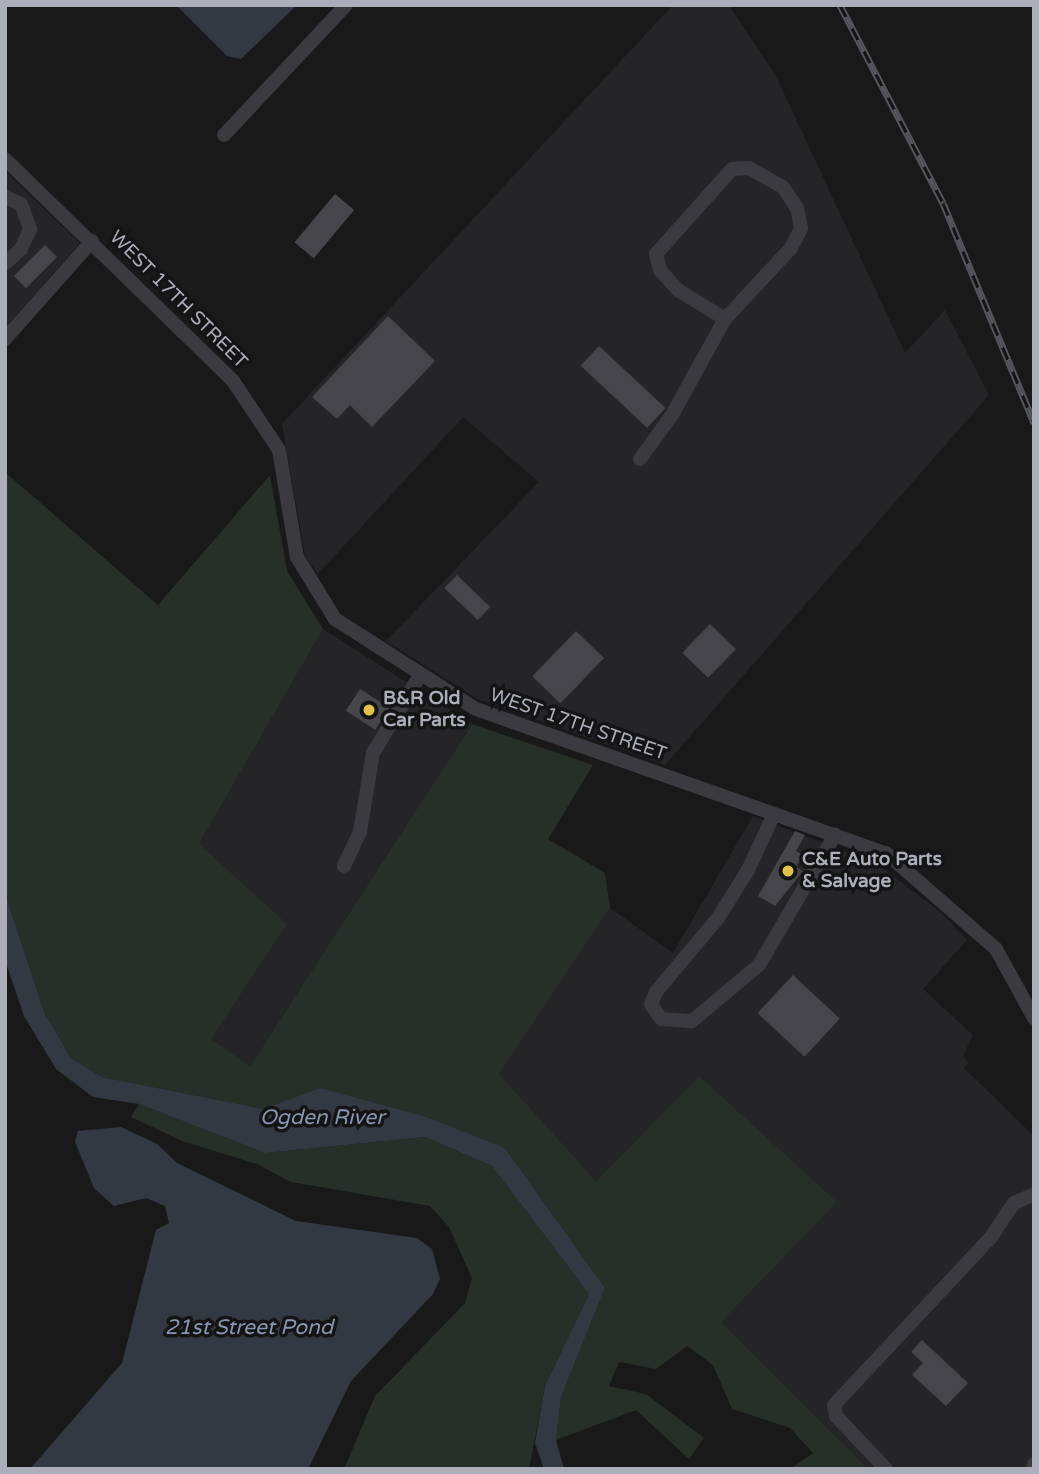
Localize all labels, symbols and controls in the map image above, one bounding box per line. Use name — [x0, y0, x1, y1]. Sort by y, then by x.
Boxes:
street label: WEST 17TH STREET — [104, 226, 252, 374]
street label: WEST 17TH STREET — [487, 684, 669, 766]
place label: B&R Old Car Parts — [383, 688, 466, 732]
marker: B&R Old Car Parts — [361, 702, 377, 718]
place label: C&E Auto Parts & Salvage — [802, 849, 942, 893]
marker: C&E Auto Parts & Salvage — [780, 863, 796, 879]
water label: Ogden River — [260, 1105, 384, 1131]
water label: 21st Street Pond — [165, 1315, 333, 1341]

